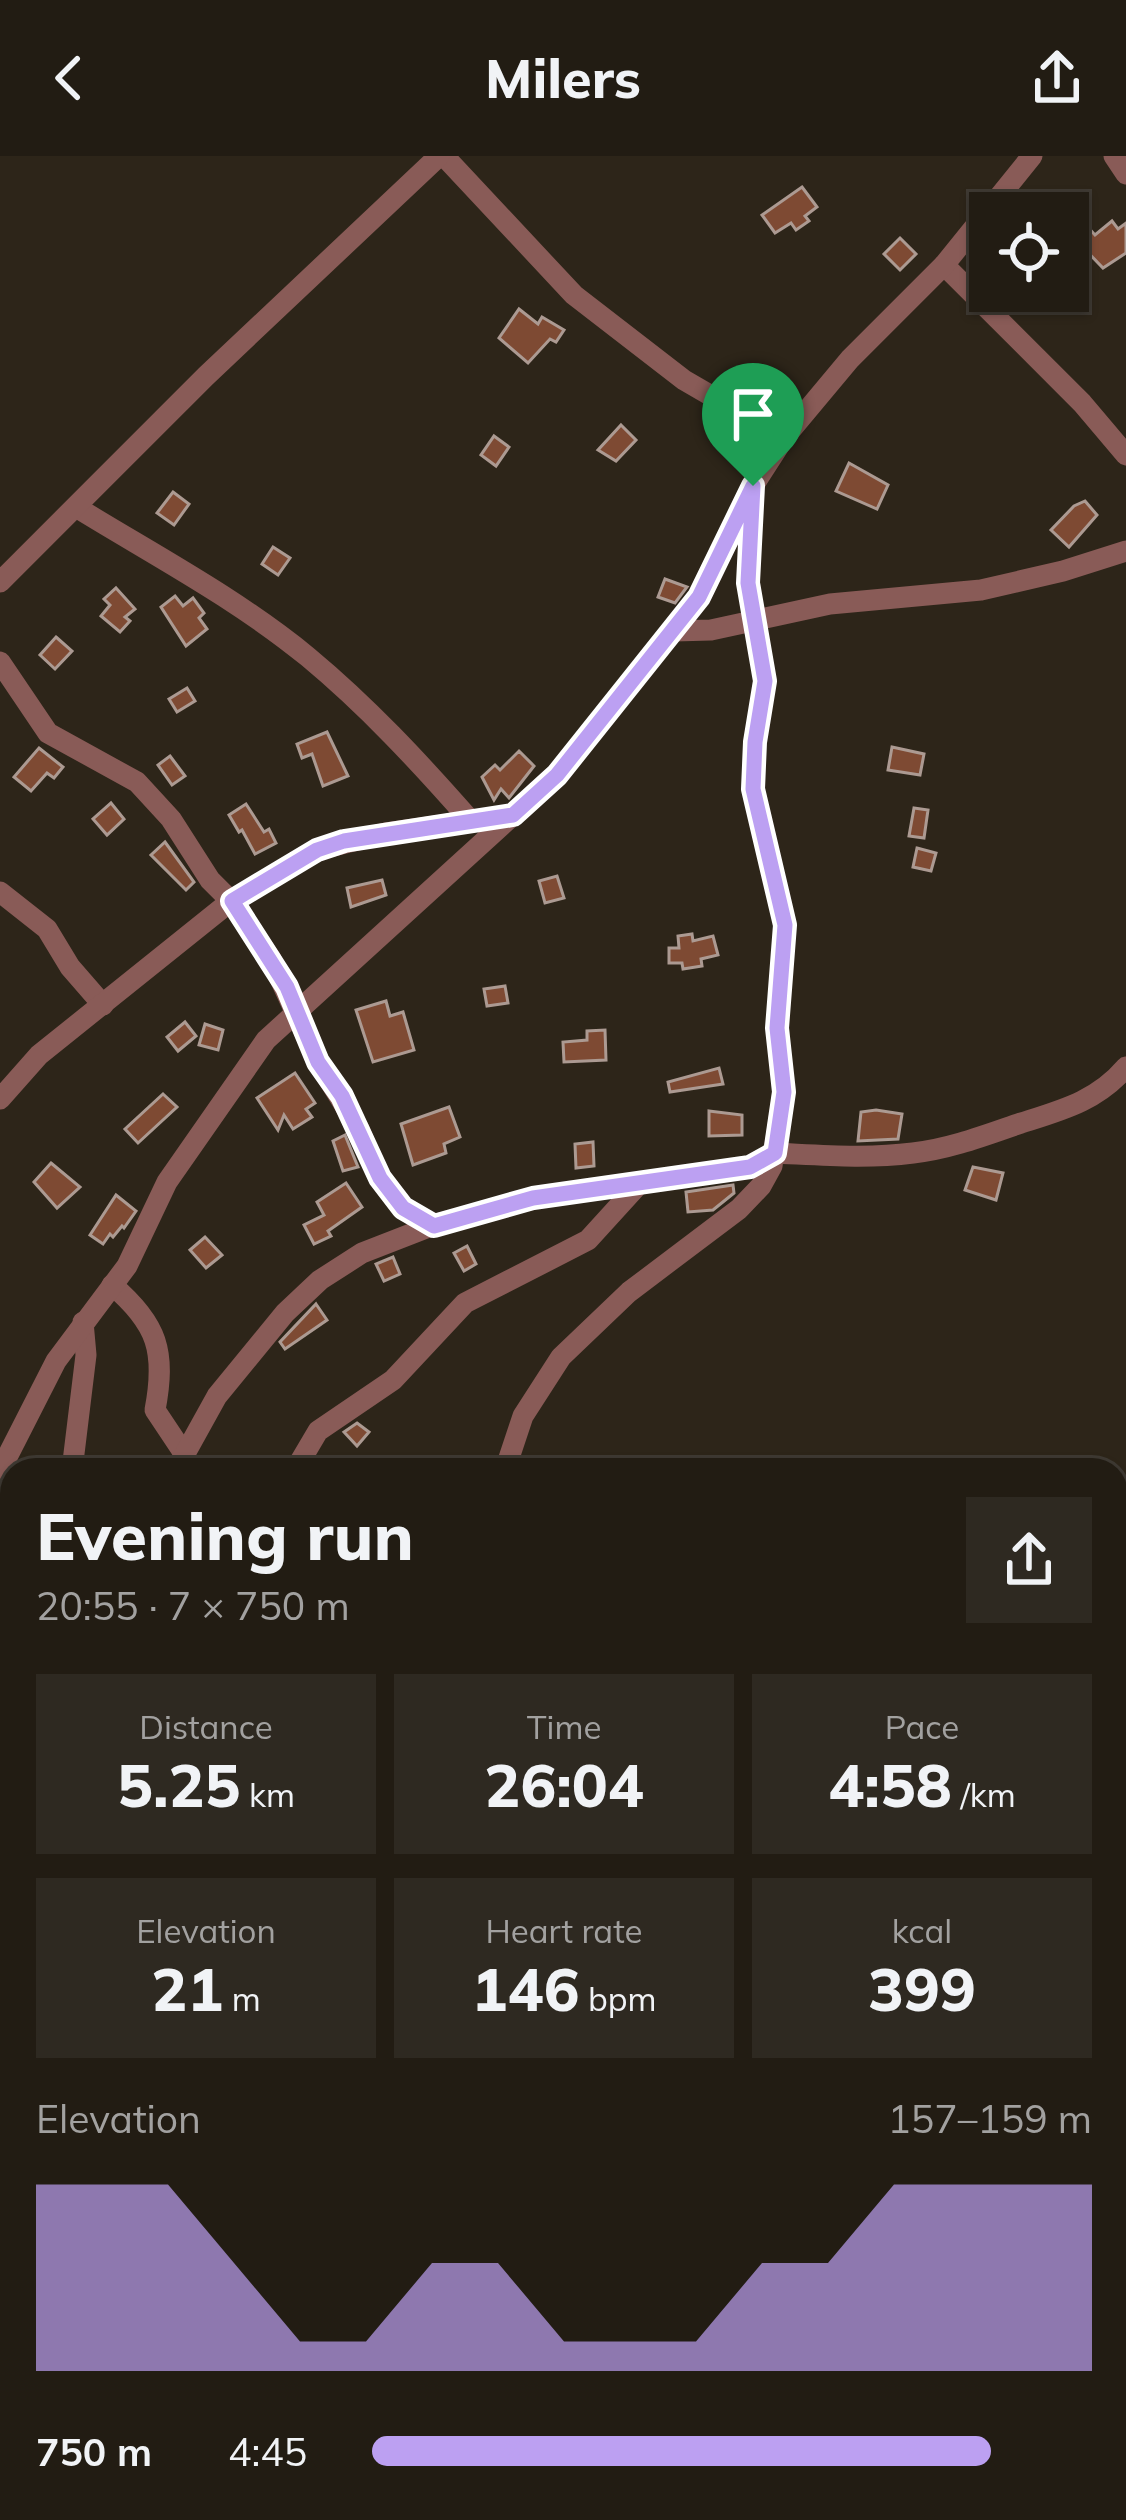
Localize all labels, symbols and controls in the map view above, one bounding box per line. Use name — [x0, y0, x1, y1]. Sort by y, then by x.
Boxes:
text: Milers — [485, 44, 641, 112]
icon: back — [36, 45, 102, 111]
icon: share — [1024, 45, 1090, 111]
map controls — [969, 192, 1089, 312]
button: locate — [969, 192, 1089, 312]
pin — [702, 363, 804, 486]
icon: arrive — [720, 381, 786, 447]
text: Evening run — [36, 1494, 414, 1577]
button: share — [966, 1497, 1092, 1623]
text: 20:55 · 7 × 750 m — [36, 1581, 350, 1630]
text: Distance — [139, 1706, 273, 1747]
text: Time — [527, 1706, 601, 1747]
text: Pace — [885, 1706, 959, 1747]
text: 5.25 — [117, 1747, 241, 1822]
text: 26:04 — [484, 1747, 644, 1822]
text: 4:58 — [828, 1747, 952, 1822]
text: km — [241, 1774, 295, 1815]
text: /km — [952, 1774, 1016, 1815]
text: Elevation — [136, 1910, 276, 1951]
text: Heart rate — [486, 1910, 643, 1951]
text: kcal — [892, 1910, 952, 1951]
text: 21 — [151, 1951, 223, 2026]
text: 146 — [471, 1951, 579, 2026]
text: 399 — [868, 1951, 976, 2026]
text: m — [223, 1978, 261, 2019]
text: bpm — [579, 1978, 657, 2019]
text: Elevation — [36, 2094, 201, 2143]
text: 157–159 m — [887, 2094, 1092, 2143]
text: 750 m — [36, 2427, 152, 2476]
text: 4:45 — [228, 2427, 307, 2476]

